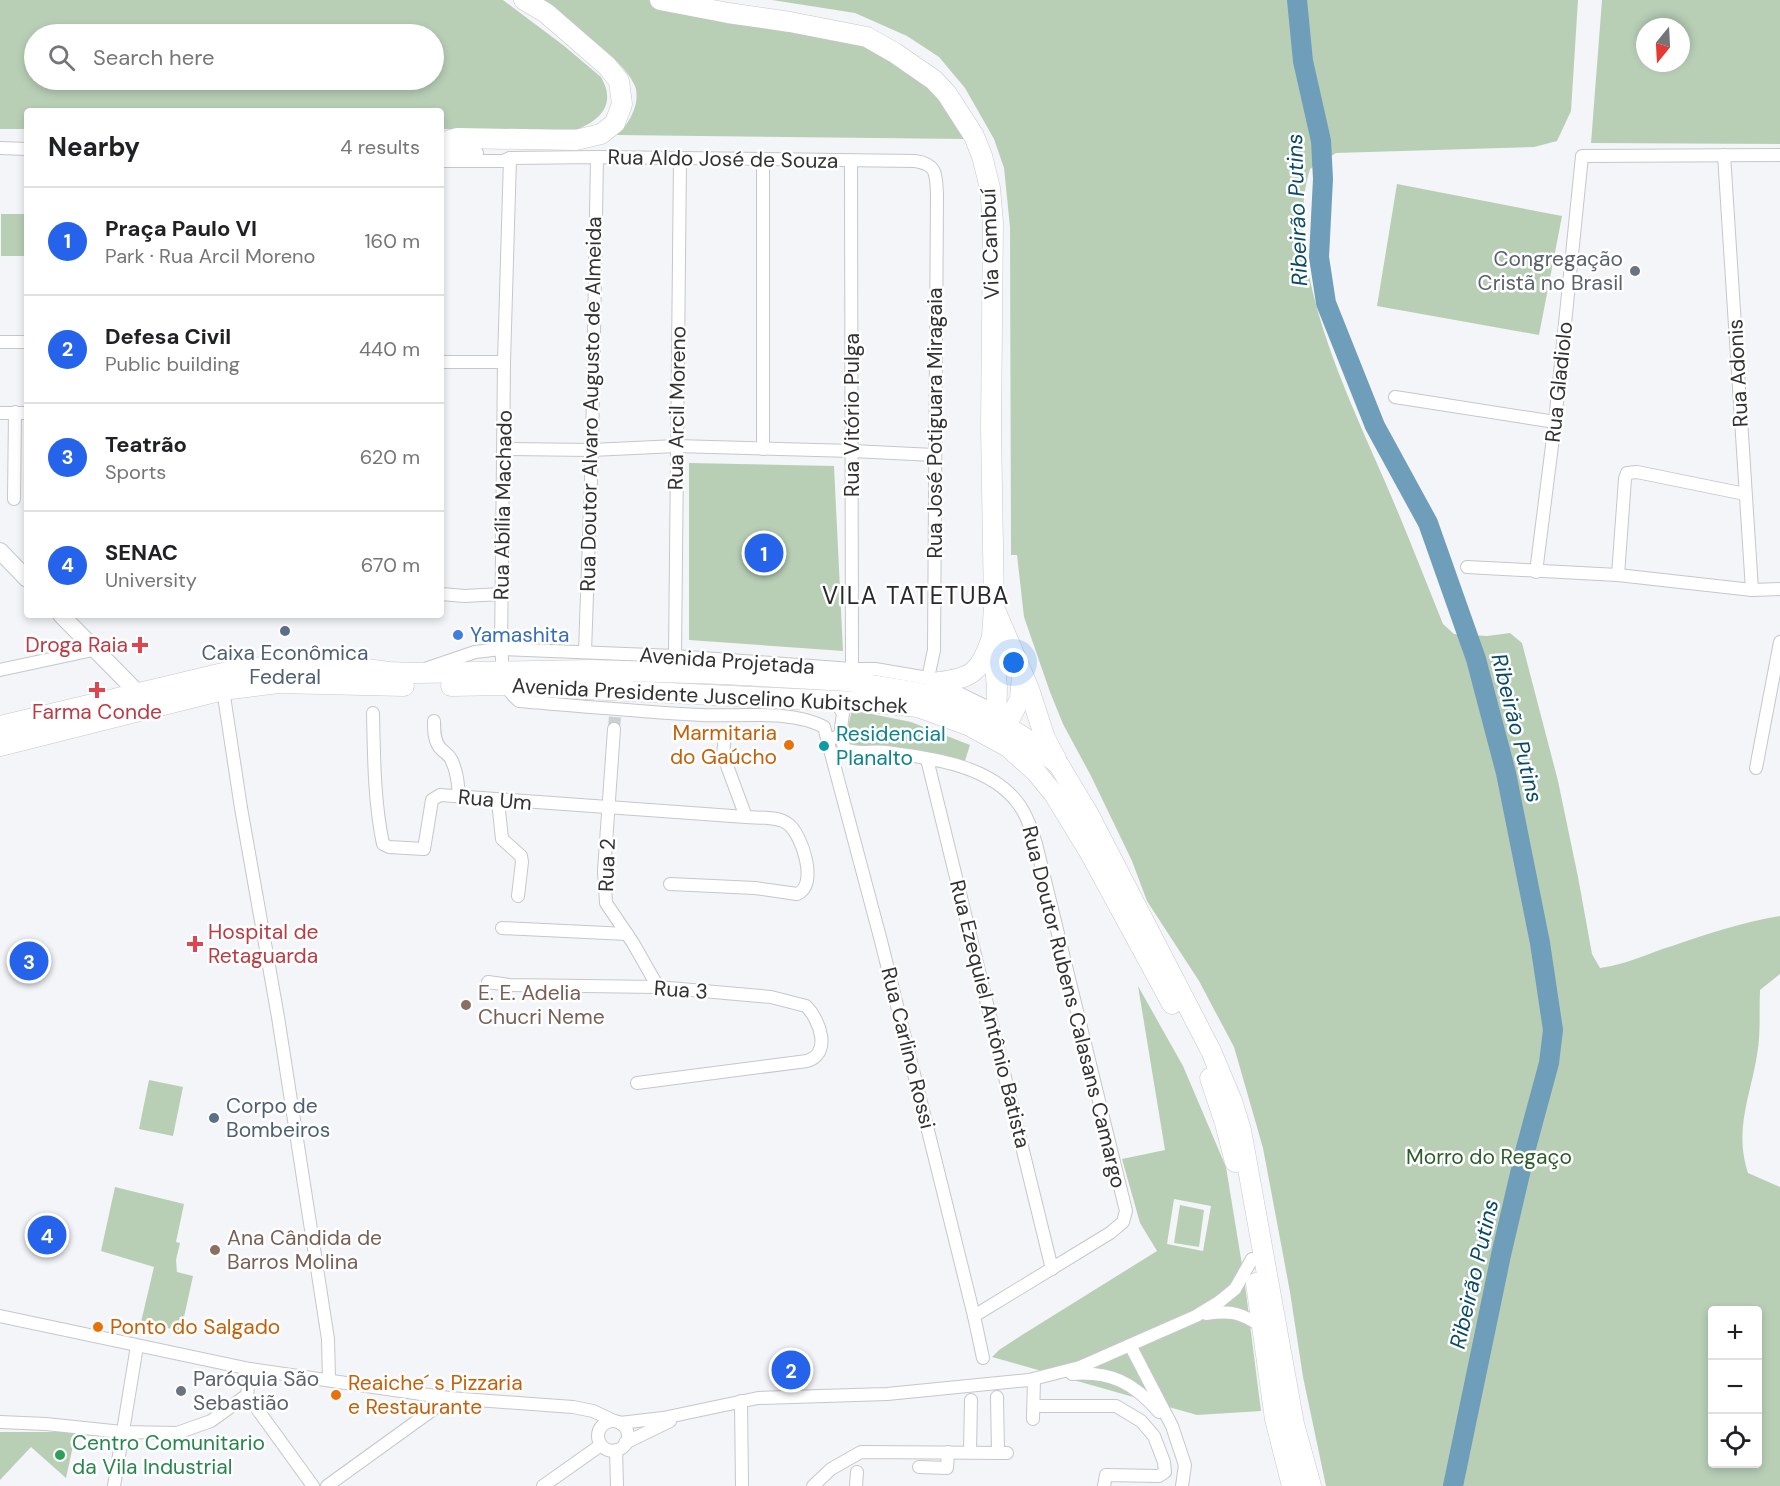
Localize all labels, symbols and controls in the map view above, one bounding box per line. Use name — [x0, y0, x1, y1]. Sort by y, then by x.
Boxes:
north arrow — [1636, 18, 1690, 72]
search box — [24, 24, 444, 90]
icon: search — [45, 41, 78, 74]
text: Search here — [93, 43, 214, 72]
text: Nearby — [48, 130, 140, 164]
water label: Ribeirão Putins — [1280, 133, 1314, 287]
text: 4 results — [340, 134, 420, 160]
street label: Rua Aldo José de Souza — [607, 143, 839, 175]
street label: Via Cambuí — [974, 188, 1006, 300]
text: Praça Paulo VI — [105, 214, 257, 243]
street label: Rua Doutor Alvaro Augusto de Almeida — [574, 216, 608, 592]
text: 1 — [64, 228, 71, 254]
text: 160 m — [364, 228, 420, 254]
text: Park · Rua Arcil Moreno — [105, 243, 315, 269]
place label: Congregação Cristã no Brasil — [1478, 245, 1623, 297]
marker: Congregação Cristã no Brasil — [1628, 264, 1642, 278]
street label: Rua José Potiguara Miragaia — [921, 288, 949, 558]
street label: Rua Adonis — [1721, 318, 1755, 428]
street label: Rua Gladiolo — [1539, 320, 1579, 444]
text: Defesa Civil — [105, 322, 231, 351]
street label: Rua Arcil Moreno — [662, 326, 692, 490]
street label: Rua Vitório Pulga — [838, 333, 866, 497]
text: 2 — [62, 336, 73, 362]
text: 440 m — [359, 336, 420, 362]
text: Public building — [105, 351, 240, 377]
street label: Rua Abília Machado — [487, 410, 519, 600]
text: Teatrão — [105, 430, 187, 459]
text: 3 — [61, 444, 74, 470]
text: 620 m — [360, 444, 420, 470]
text: Sports — [105, 459, 166, 485]
pin: 1 — [744, 530, 783, 576]
text: SENAC — [105, 538, 178, 567]
text: 4 — [61, 552, 74, 578]
text: 670 m — [361, 552, 420, 578]
text: University — [105, 567, 197, 593]
district label: VILA TATETUBA — [822, 580, 1010, 611]
place label: Yamashita — [470, 621, 570, 649]
marker: Caixa Econômica Federal — [278, 624, 292, 638]
marker: Yamashita — [451, 628, 465, 642]
place label: Droga Raia — [25, 631, 128, 659]
marker: Droga Raia — [133, 638, 147, 652]
place label: Caixa Econômica Federal — [202, 639, 368, 691]
street label: Avenida Projetada — [638, 641, 816, 681]
your location — [999, 648, 1028, 677]
water label: Ribeirão Putins — [1484, 650, 1550, 806]
street label: Avenida Presidente Juscelino Kubitschek — [511, 672, 909, 720]
marker: Farma Conde — [90, 683, 104, 697]
place label: Farma Conde — [32, 698, 162, 726]
place label: Marmitaria do Gaúcho — [670, 719, 777, 771]
place label: Residencial Planalto — [836, 720, 946, 772]
marker: Marmitaria do Gaúcho — [782, 738, 796, 752]
marker: Residencial Planalto — [817, 739, 831, 753]
street label: Rua Um — [457, 783, 533, 817]
street label: Rua Doutor Rubens Calasans Camargo — [1015, 823, 1133, 1191]
street label: Rua 2 — [592, 838, 622, 892]
street label: Rua Ezequiel Antônio Batista — [943, 877, 1037, 1151]
place label: Hospital de Retaguarda — [208, 918, 319, 970]
marker: Hospital de Retaguarda — [186, 935, 204, 953]
pin: 3 — [9, 938, 48, 984]
street label: Rua Carlino Rossi — [874, 964, 942, 1132]
street label: Rua 3 — [653, 974, 709, 1006]
place label: E. E. Adelia Chucri Neme — [478, 979, 605, 1031]
marker: E. E. Adelia Chucri Neme — [459, 998, 473, 1012]
place label: Corpo de Bombeiros — [226, 1092, 330, 1144]
marker: Corpo de Bombeiros — [207, 1111, 221, 1125]
park label: Morro do Regaço — [1406, 1143, 1572, 1171]
water label: Ribeirão Putins — [1443, 1196, 1505, 1352]
pin: 4 — [28, 1212, 66, 1258]
place label: Ana Cândida de Barros Molina — [227, 1224, 382, 1276]
marker: Ana Cândida de Barros Molina — [208, 1243, 222, 1257]
map controls — [1708, 1306, 1762, 1468]
button: + — [1708, 1306, 1762, 1360]
place label: Ponto do Salgado — [110, 1313, 280, 1341]
marker: Ponto do Salgado — [91, 1320, 105, 1334]
pin: 2 — [772, 1348, 810, 1392]
button: − — [1708, 1360, 1762, 1414]
place label: Paróquia São Sebastião — [193, 1365, 319, 1417]
place label: Reaiche´ s Pizzaria e Restaurante — [348, 1369, 523, 1421]
marker: Paróquia São Sebastião — [174, 1384, 188, 1398]
marker: Reaiche´ s Pizzaria e Restaurante — [329, 1388, 343, 1402]
button: locate — [1708, 1414, 1762, 1468]
place label: Centro Comunitario da Vila Industrial — [72, 1429, 265, 1481]
marker: Centro Comunitario da Vila Industrial — [53, 1448, 67, 1462]

